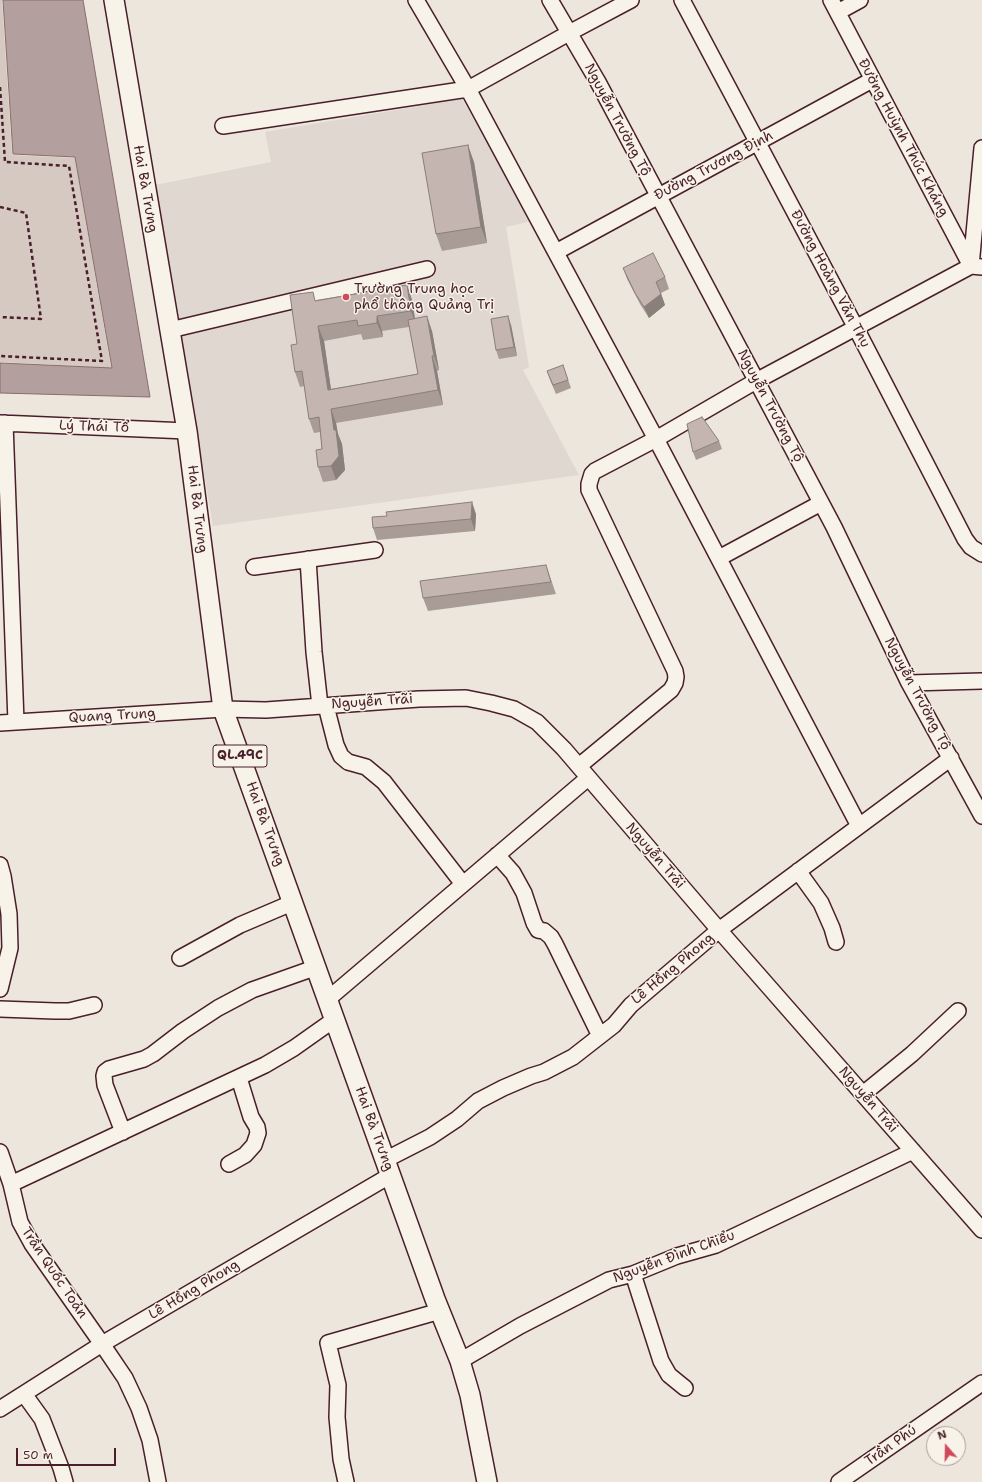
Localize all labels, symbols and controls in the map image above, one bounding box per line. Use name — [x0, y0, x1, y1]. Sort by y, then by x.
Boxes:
street label: Đường Huỳnh Thúc Kháng — [854, 56, 952, 220]
street label: Nguyễn Trường Tộ — [580, 61, 654, 179]
street label: Đường Trương Định — [652, 128, 776, 204]
street label: Hai Bà Trưng — [129, 144, 161, 234]
street label: Đường Hoàng Văn Thụ — [787, 207, 873, 351]
place label: Trường Trung học phổ thông Quảng Trị — [354, 281, 494, 314]
marker: Trường Trung học phổ thông Quảng Trị — [341, 292, 351, 302]
street label: Nguyễn Trường Tộ — [733, 347, 807, 465]
street label: Lý Thái Tổ — [59, 417, 129, 437]
street label: Hai Bà Trưng — [183, 464, 211, 554]
street label: Nguyễn Trường Tộ — [880, 635, 954, 753]
street label: Nguyễn Trãi — [331, 691, 413, 713]
street label: Quang Trung — [68, 705, 156, 727]
road number: QL.49C — [213, 745, 267, 767]
street label: Hai Bà Trưng — [242, 779, 288, 869]
street label: Nguyễn Trãi — [622, 820, 688, 892]
street label: Lê Hồng Phong — [628, 930, 718, 1008]
street label: Nguyễn Trãi — [835, 1064, 901, 1136]
street label: Hai Bà Trưng — [351, 1084, 397, 1174]
street label: Trần Quốc Toản — [17, 1224, 91, 1322]
street label: Nguyễn Đình Chiểu — [611, 1227, 737, 1287]
street label: Lê Hồng Phong — [146, 1256, 242, 1324]
street label: Trần Phú — [862, 1422, 920, 1470]
north arrow — [926, 1426, 966, 1466]
text: N — [935, 1427, 949, 1444]
scale bar — [18, 1440, 118, 1466]
text: 50 m — [23, 1447, 53, 1463]

